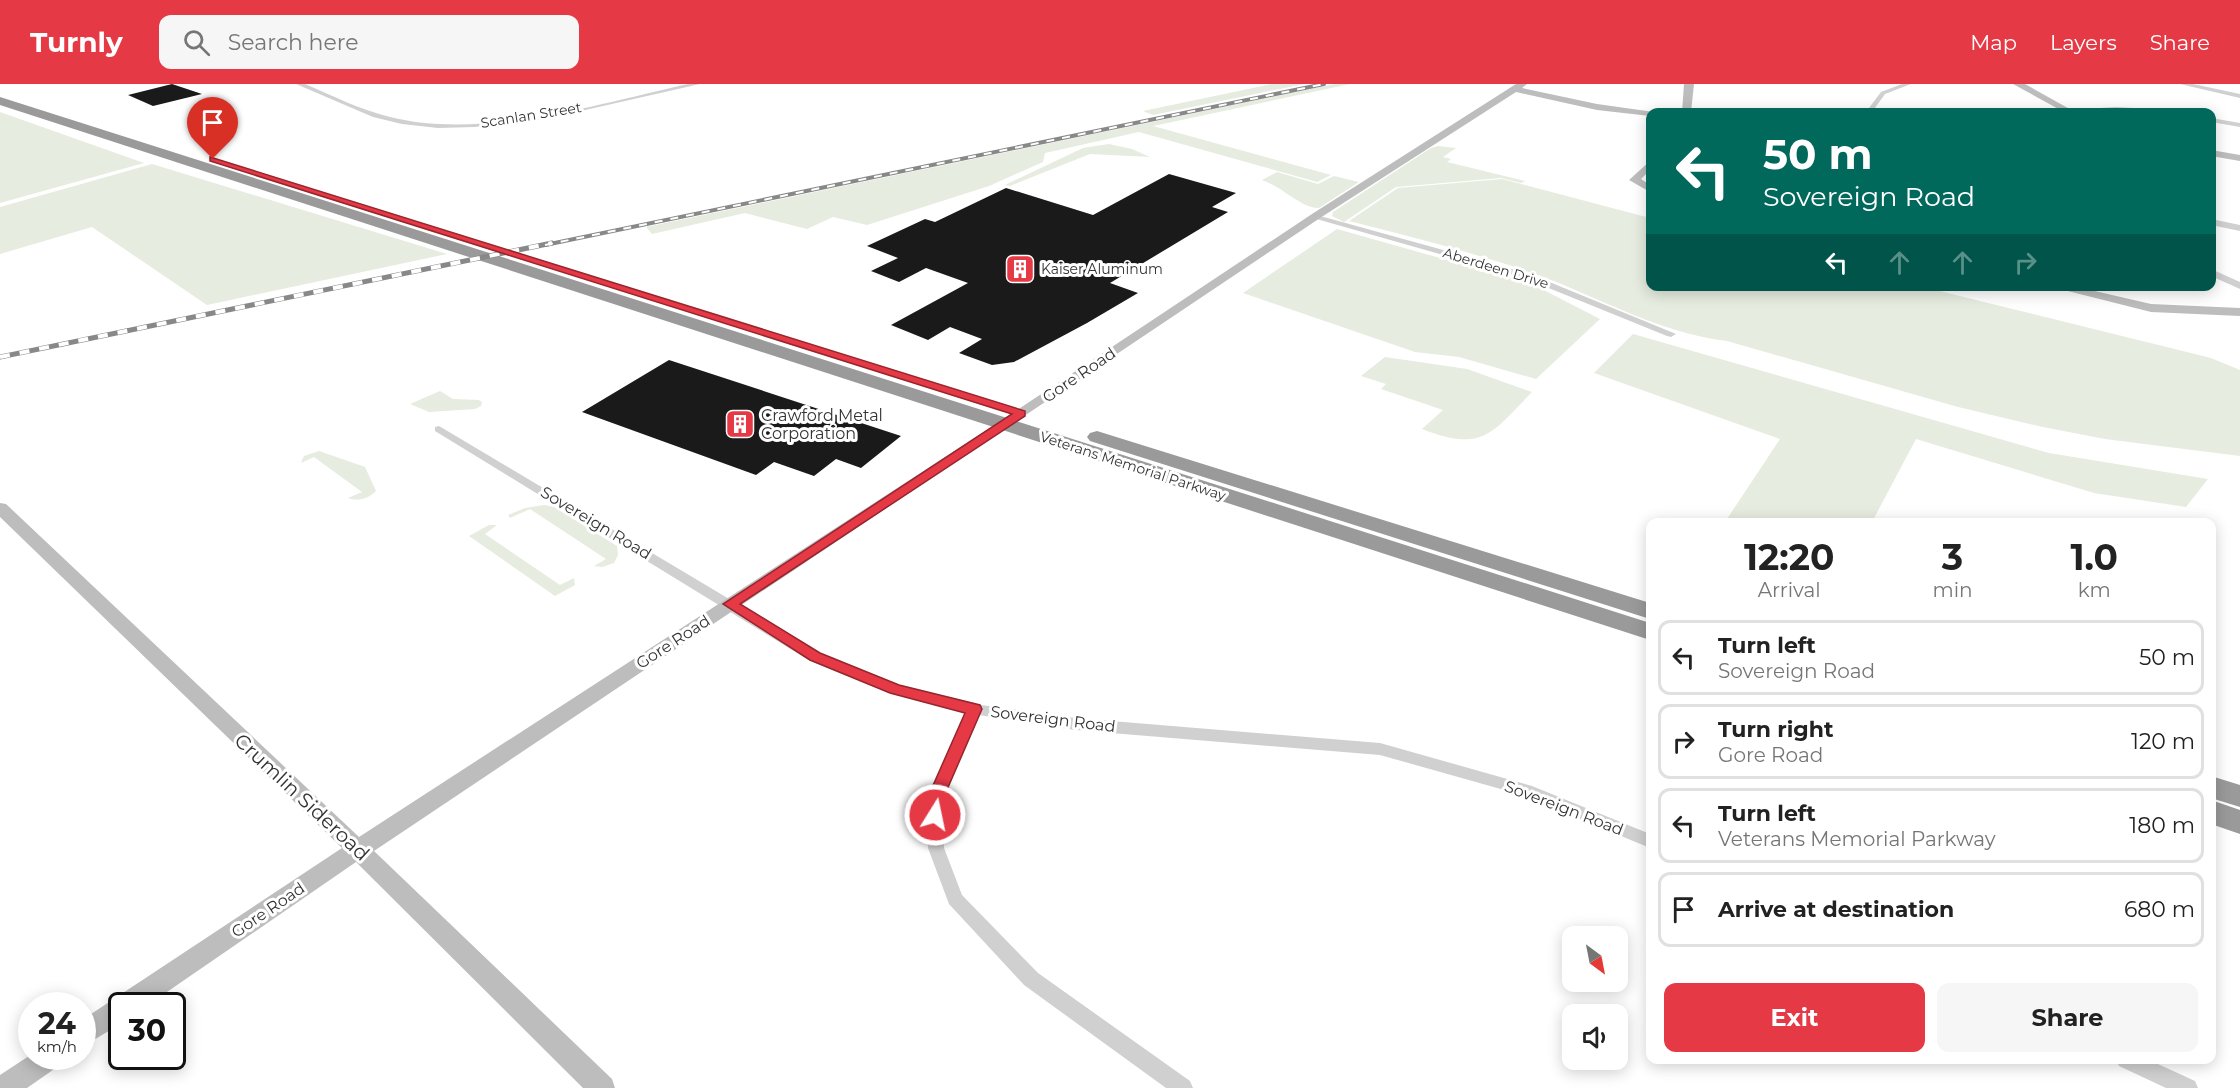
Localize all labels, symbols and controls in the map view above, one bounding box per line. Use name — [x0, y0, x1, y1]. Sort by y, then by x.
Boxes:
search box — [159, 15, 579, 69]
text: Turnly — [30, 25, 123, 59]
icon: search — [180, 26, 213, 59]
text: Search here — [228, 29, 359, 56]
text: Map — [1970, 30, 2017, 55]
text: Layers — [2050, 30, 2117, 55]
text: Share — [2150, 30, 2210, 55]
pin — [187, 97, 238, 159]
street label: Scanlan Street — [479, 98, 583, 132]
icon: arrive — [196, 106, 229, 139]
text: 50 m — [1763, 128, 1872, 180]
icon: left — [1664, 132, 1742, 210]
text: Sovereign Road — [1763, 180, 1975, 213]
street label: Aberdeen Drive — [1441, 243, 1551, 293]
icon: left — [1820, 246, 1853, 279]
icon: ahead — [1883, 246, 1916, 279]
icon: ahead — [1946, 246, 1979, 279]
icon: right — [2009, 246, 2042, 279]
building icon: Kaiser Aluminum — [1004, 253, 1036, 285]
place label: Kaiser Aluminum — [1041, 260, 1163, 278]
street label: Gore Road — [1039, 344, 1119, 406]
place label: Crawford Metal Corporation — [761, 406, 883, 443]
building icon: Crawford Metal Corporation — [724, 408, 756, 440]
street label: Veterans Memorial Parkway — [1038, 427, 1229, 505]
street label: Sovereign Road — [537, 482, 655, 564]
text: 12:20 — [1744, 535, 1834, 579]
text: 3 — [1942, 535, 1963, 579]
text: 1.0 — [2071, 535, 2118, 579]
text: Arrival — [1758, 578, 1821, 602]
text: min — [1932, 578, 1973, 602]
text: km — [2078, 578, 2111, 602]
street label: Gore Road — [632, 611, 714, 673]
text: Turn left — [1718, 632, 1816, 659]
icon: left — [1667, 641, 1700, 674]
text: 50 m — [2139, 644, 2195, 671]
text: Sovereign Road — [1718, 659, 1875, 683]
street label: Sovereign Road — [989, 702, 1117, 736]
text: Turn right — [1718, 716, 1833, 743]
icon: right — [1667, 725, 1700, 758]
street label: Crumlin Sideroad — [230, 728, 374, 866]
text: 120 m — [2131, 728, 2195, 755]
text: Gore Road — [1718, 743, 1823, 767]
street label: Sovereign Road — [1502, 777, 1626, 839]
position arrow — [903, 783, 967, 847]
text: Turn left — [1718, 800, 1816, 827]
icon: left — [1667, 809, 1700, 842]
text: 180 m — [2129, 812, 2195, 839]
text: Veterans Memorial Parkway — [1718, 827, 1995, 851]
street label: Gore Road — [228, 879, 308, 941]
icon: arrive — [1667, 893, 1700, 926]
text: Arrive at destination — [1718, 896, 1954, 923]
text: 680 m — [2124, 896, 2195, 923]
north arrow — [1562, 926, 1628, 992]
map controls — [1562, 926, 1628, 1070]
button: Exit — [1664, 983, 1925, 1052]
button: Share — [1937, 983, 2198, 1052]
speed limit sign: 30 — [108, 992, 186, 1070]
button: sound — [1562, 1004, 1628, 1070]
text: 24 — [38, 1005, 76, 1042]
text: km/h — [37, 1037, 77, 1056]

